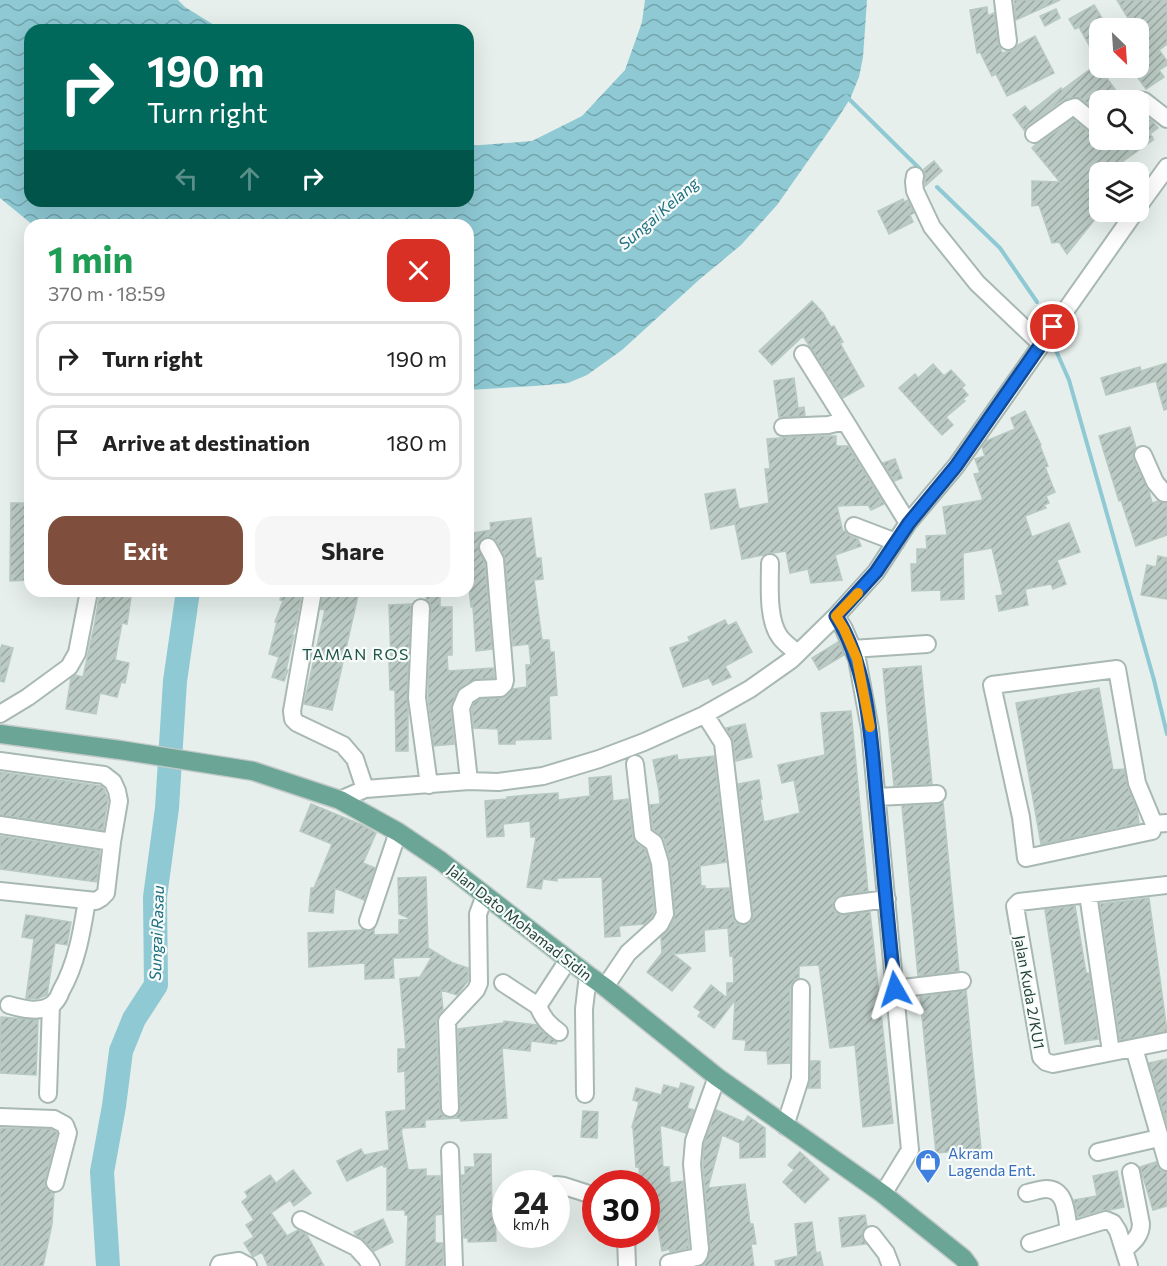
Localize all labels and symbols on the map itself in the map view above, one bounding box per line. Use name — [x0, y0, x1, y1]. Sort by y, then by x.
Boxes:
north arrow — [1089, 18, 1149, 78]
water label: Sungai Kelang — [614, 172, 703, 253]
pin — [1027, 301, 1078, 352]
district label: TAMAN ROS — [302, 644, 410, 663]
street label: Jalan Dato Mohamad Sidin — [444, 860, 596, 984]
water label: Sungai Rasau — [145, 885, 167, 981]
street label: Jalan Kuda 2/KU1 — [1011, 934, 1049, 1050]
position arrow — [863, 957, 927, 1021]
place label: Akram Lagenda Ent. — [948, 1144, 1036, 1179]
shop icon: Akram Lagenda Ent. — [913, 1147, 943, 1185]
speed limit sign: 30 — [582, 1170, 660, 1248]

